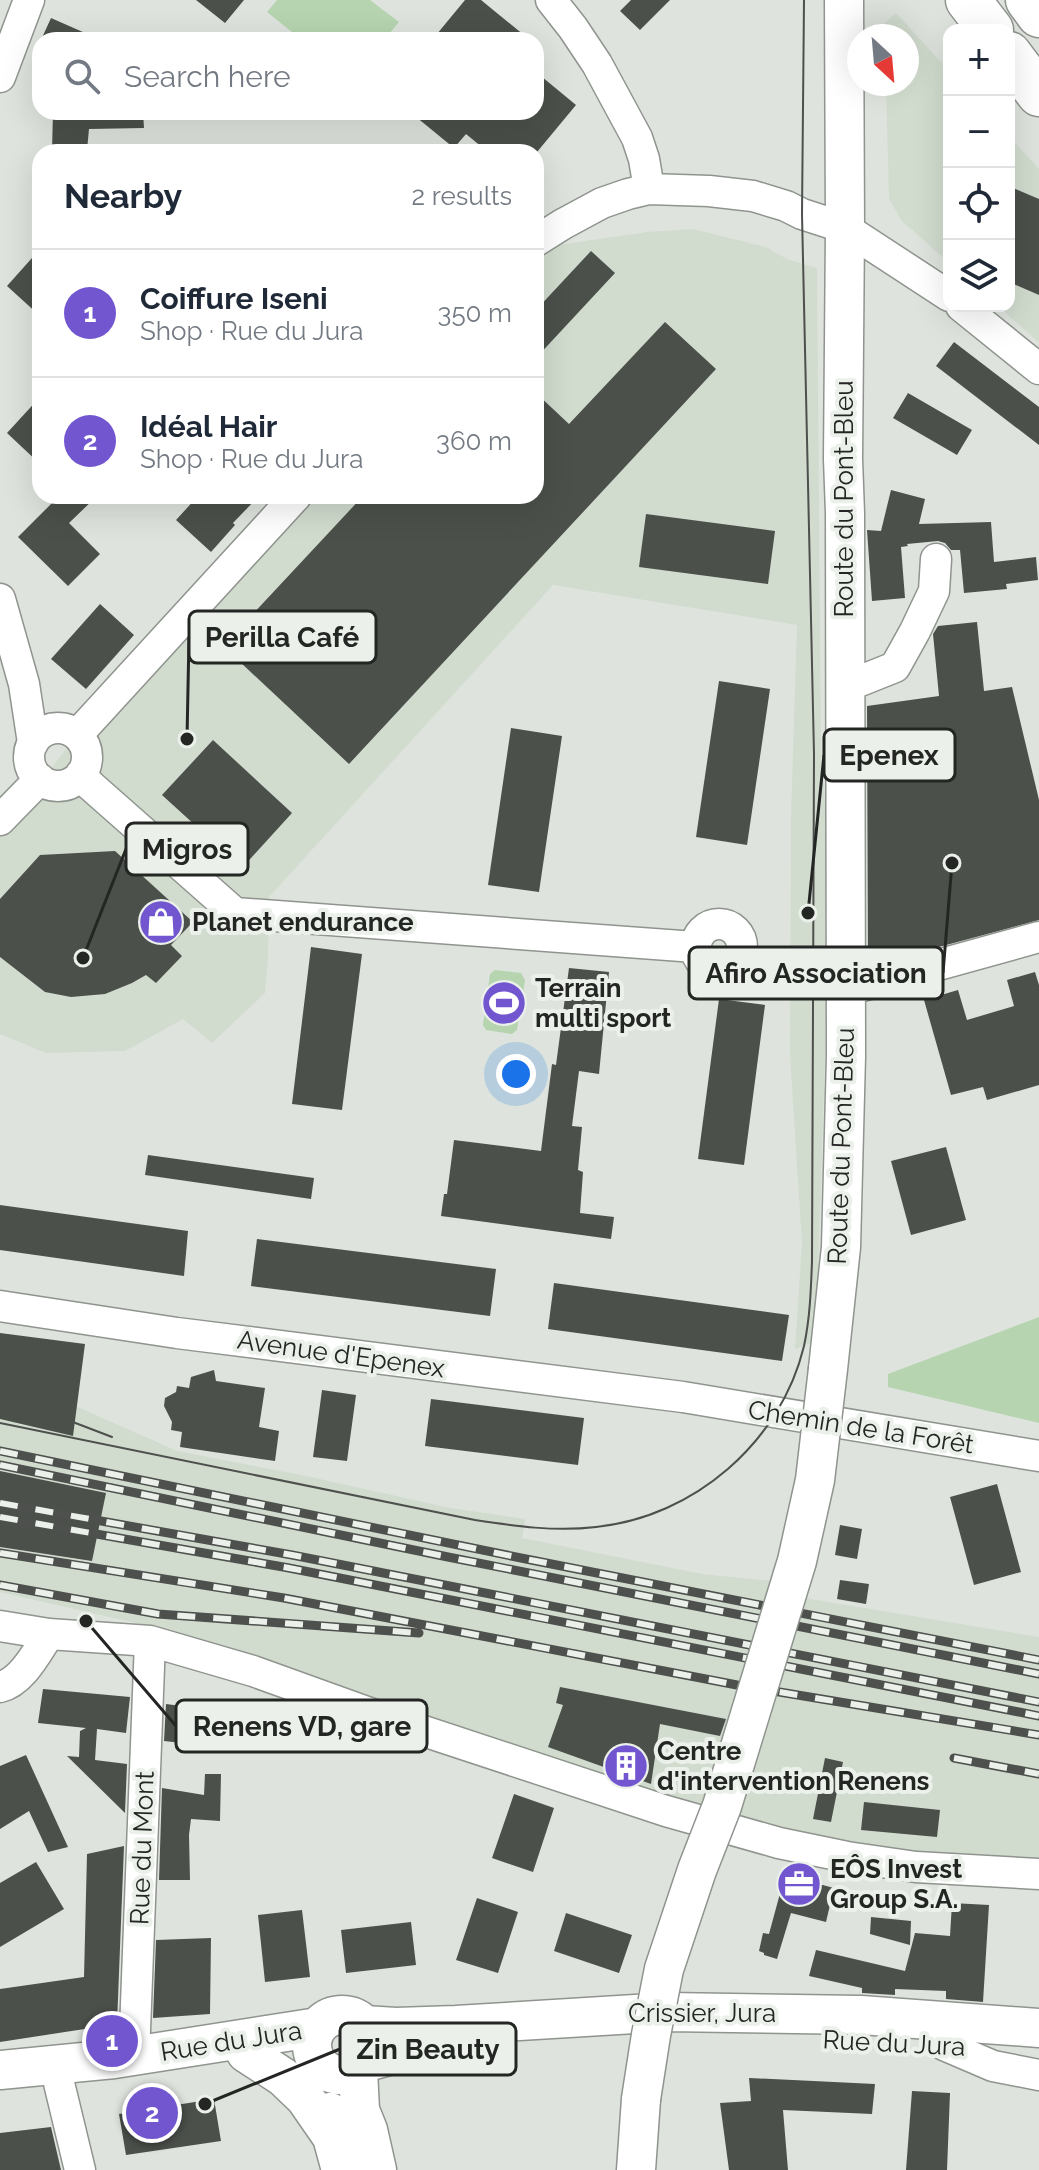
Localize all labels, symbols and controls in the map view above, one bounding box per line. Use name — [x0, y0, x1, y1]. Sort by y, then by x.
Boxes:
north arrow — [847, 24, 919, 96]
map controls — [943, 24, 1015, 312]
button: + — [943, 24, 1015, 96]
search box — [32, 32, 544, 120]
icon: search — [60, 54, 104, 98]
text: Search here — [124, 59, 291, 94]
button: − — [943, 96, 1015, 168]
button: locate — [943, 168, 1015, 240]
text: Nearby — [64, 176, 182, 216]
text: 2 results — [412, 181, 512, 211]
button: layers — [943, 240, 1015, 312]
text: Coiffure Iseni — [140, 281, 328, 316]
text: 1 — [84, 298, 96, 328]
text: 350 m — [438, 298, 512, 328]
text: Shop · Rue du Jura — [140, 316, 363, 346]
street label: Route du Pont-Bleu — [829, 380, 859, 618]
text: Idéal Hair — [140, 409, 277, 444]
text: 2 — [83, 426, 97, 456]
text: 360 m — [436, 426, 512, 456]
text: Shop · Rue du Jura — [140, 444, 363, 474]
callout: Perilla Café — [189, 611, 376, 663]
text: Perilla Café — [205, 621, 360, 654]
callout: Epenex — [824, 729, 955, 781]
text: Epenex — [839, 739, 939, 772]
callout: Migros — [126, 823, 248, 875]
text: Migros — [142, 833, 232, 866]
shop icon: Planet endurance — [137, 898, 185, 946]
place label: Planet endurance — [192, 907, 414, 937]
callout: Afiro Association — [689, 947, 943, 999]
text: Afiro Association — [705, 957, 927, 990]
place label: Terrain multi sport — [535, 973, 671, 1033]
sports icon: Terrain multi sport — [480, 979, 528, 1027]
street label: Route du Pont-Bleu — [822, 1027, 860, 1265]
your location — [496, 1054, 536, 1094]
street label: Avenue d'Epenex — [235, 1325, 447, 1383]
street label: Chemin de la Forêt — [746, 1394, 976, 1460]
callout: Renens VD, gare — [176, 1700, 427, 1752]
text: Renens VD, gare — [193, 1710, 411, 1743]
place label: Centre d'intervention Renens — [657, 1736, 930, 1796]
building icon: Centre d'intervention Renens — [602, 1742, 650, 1790]
street label: Rue du Mont — [124, 1770, 160, 1926]
place label: EÔS Invest Group S.A. — [830, 1854, 962, 1914]
office icon: EÔS Invest Group S.A. — [775, 1860, 823, 1908]
street label: Crissier, Jura — [628, 1998, 776, 2028]
pin: 1 — [86, 2011, 138, 2071]
street label: Rue du Jura — [158, 2015, 304, 2067]
callout: Zin Beauty — [340, 2023, 516, 2075]
street label: Rue du Jura — [822, 2024, 966, 2062]
text: Zin Beauty — [356, 2033, 500, 2066]
pin: 2 — [126, 2083, 178, 2143]

